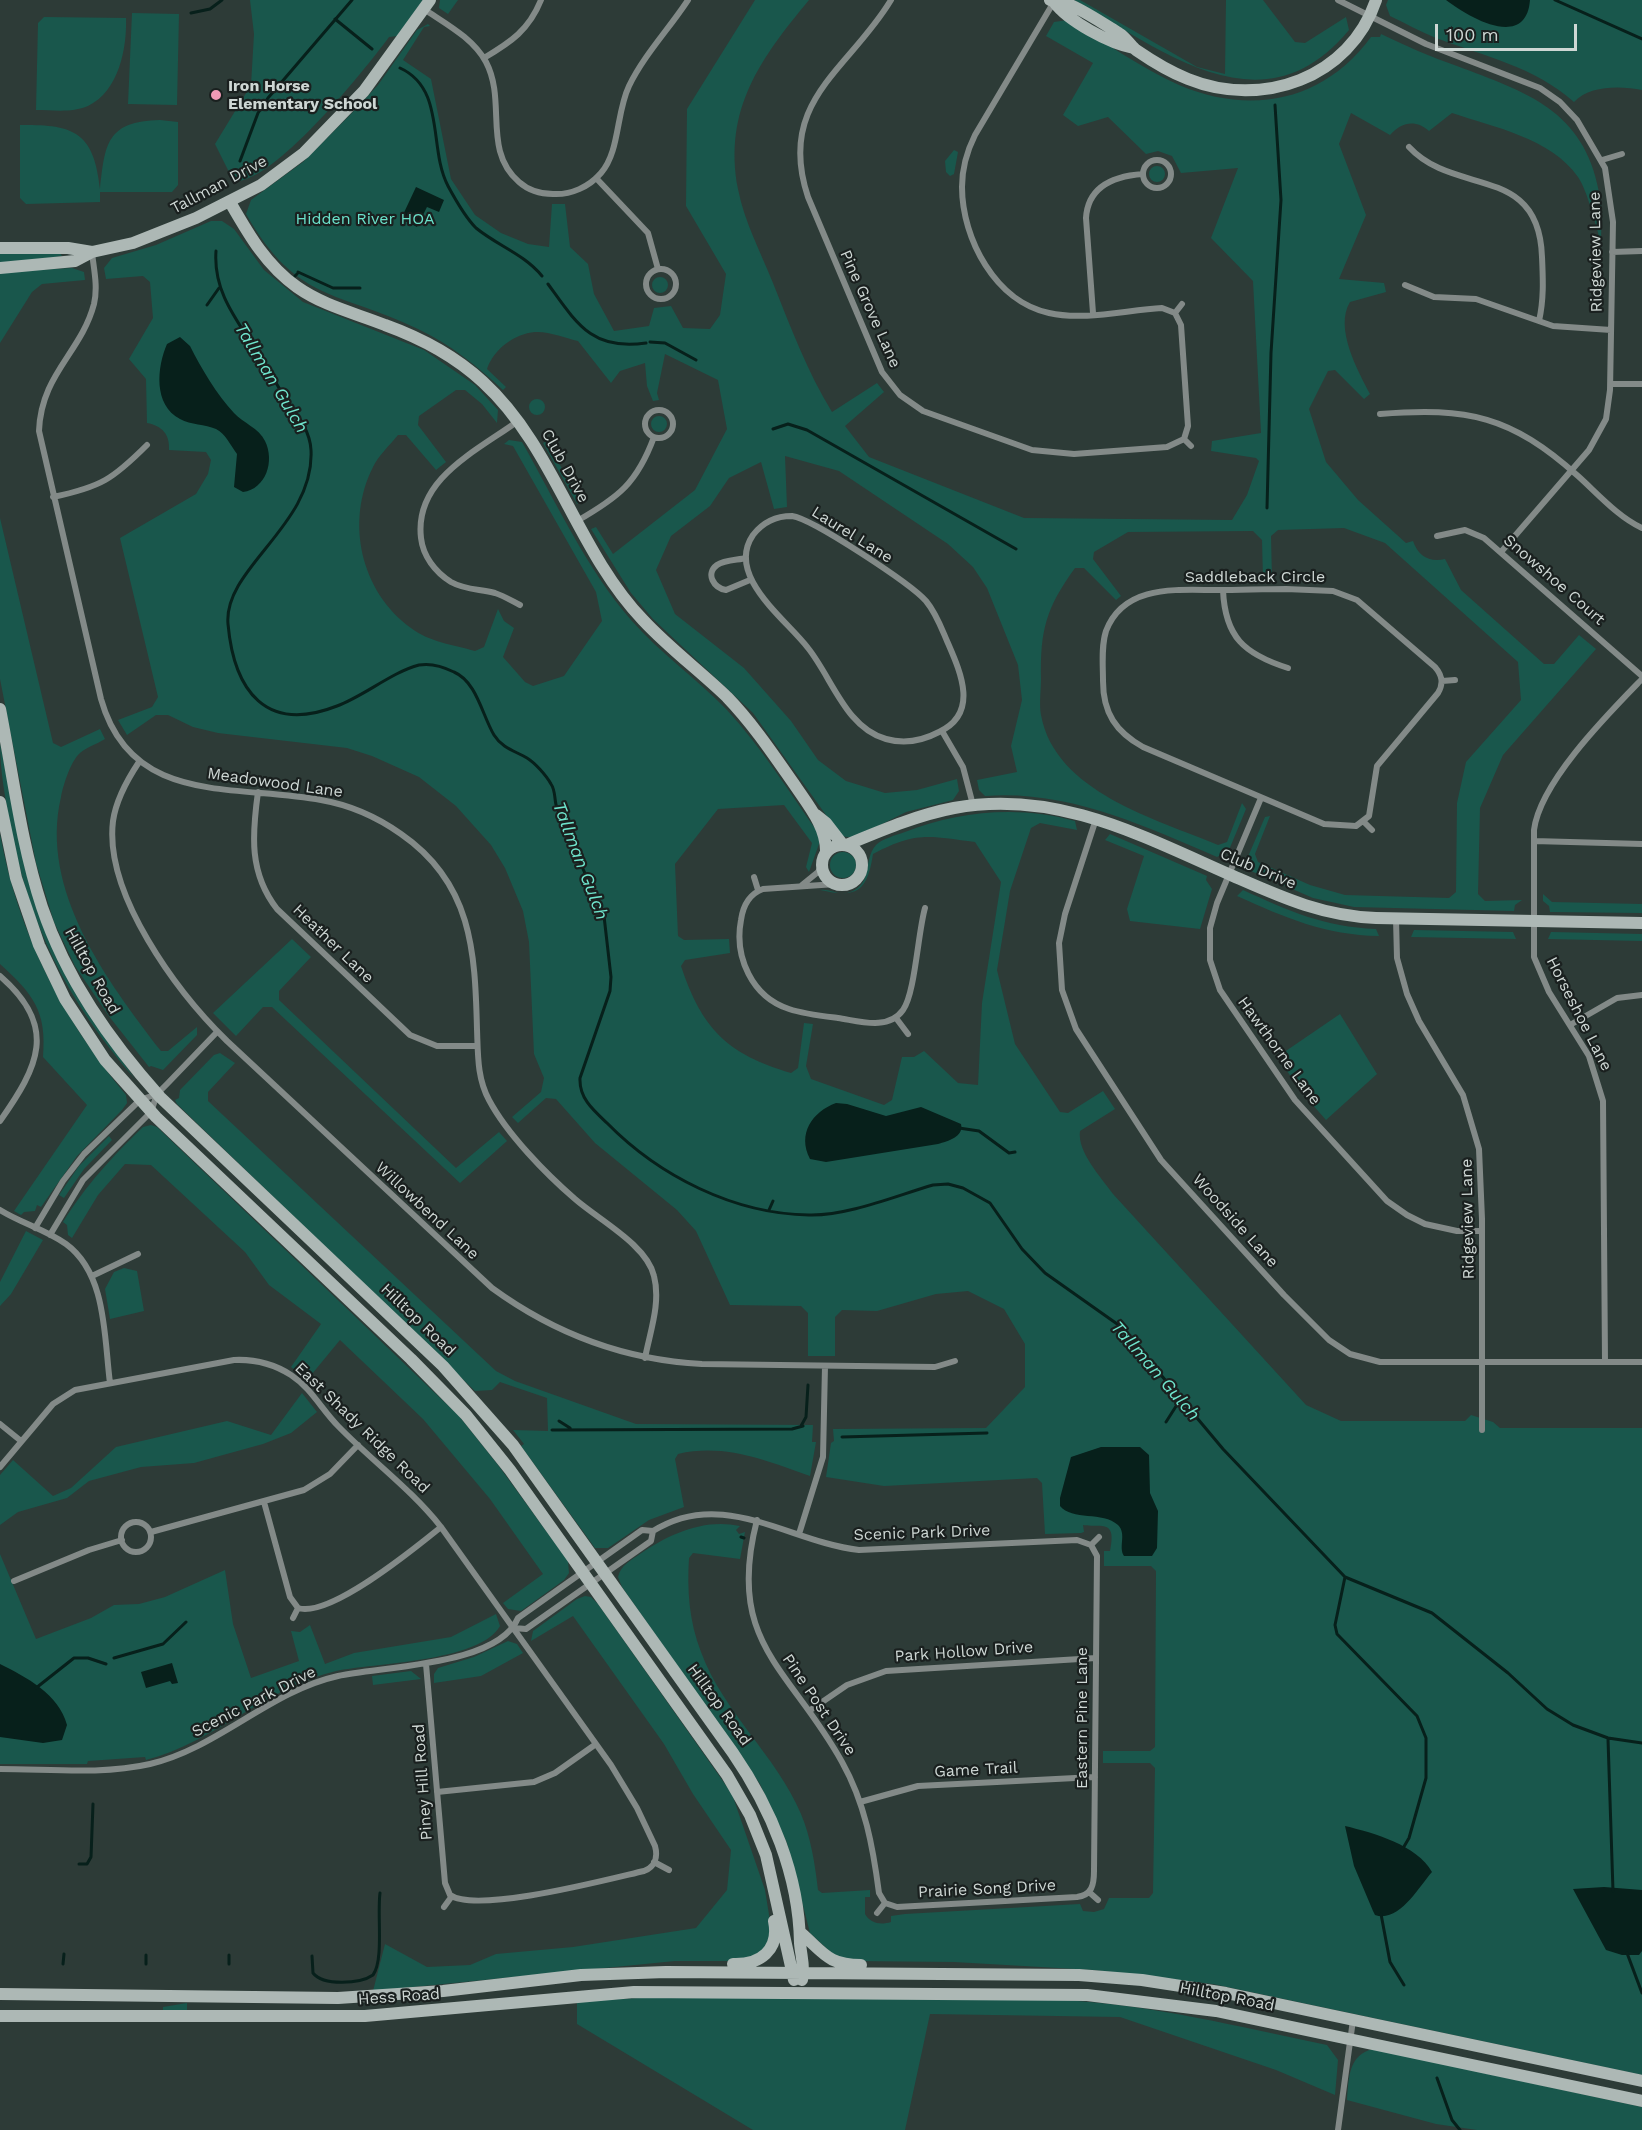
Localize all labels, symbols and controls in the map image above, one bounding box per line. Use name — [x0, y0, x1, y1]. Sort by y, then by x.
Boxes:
scale bar — [1438, 12, 1580, 50]
text: 100 m — [1446, 24, 1499, 45]
place label: Iron Horse Elementary School — [228, 76, 377, 114]
marker: Iron Horse Elementary School — [209, 88, 223, 102]
street label: Tallman Drive — [168, 152, 270, 218]
street label: Ridgeview Lane — [1585, 192, 1607, 312]
park label: Hidden River HOA — [296, 209, 434, 229]
street label: Pine Grove Lane — [835, 247, 905, 371]
water label: Tallman Gulch — [230, 319, 312, 437]
street label: Club Drive — [537, 426, 593, 506]
street label: Laurel Lane — [808, 502, 896, 568]
street label: Snowshoe Court — [1499, 531, 1609, 629]
street label: Saddleback Circle — [1185, 567, 1325, 587]
street label: Meadowood Lane — [206, 764, 344, 802]
water label: Tallman Gulch — [548, 799, 612, 923]
street label: Club Drive — [1217, 844, 1299, 894]
street label: Heather Lane — [289, 901, 377, 987]
street label: Hilltop Road — [60, 924, 124, 1018]
street label: Horseshoe Lane — [1542, 954, 1616, 1074]
street label: Hawthorne Lane — [1233, 993, 1325, 1109]
street label: Willowbend Lane — [371, 1158, 483, 1264]
street label: Ridgeview Lane — [1457, 1159, 1479, 1279]
street label: Woodside Lane — [1188, 1170, 1282, 1272]
street label: Hilltop Road — [377, 1280, 459, 1360]
water label: Tallman Gulch — [1106, 1317, 1204, 1425]
street label: East Shady Ridge Road — [291, 1359, 433, 1497]
street label: Scenic Park Drive — [853, 1521, 991, 1545]
street label: Park Hollow Drive — [894, 1638, 1034, 1666]
street label: Eastern Pine Lane — [1072, 1647, 1092, 1789]
street label: Pine Post Drive — [778, 1651, 860, 1759]
street label: Hilltop Road — [683, 1660, 755, 1750]
street label: Scenic Park Drive — [189, 1662, 319, 1742]
street label: Piney Hill Road — [409, 1723, 437, 1841]
street label: Game Trail — [934, 1758, 1018, 1782]
street label: Prairie Song Drive — [917, 1876, 1057, 1902]
street label: Hilltop Road — [1178, 1978, 1276, 2016]
street label: Hess Road — [357, 1985, 441, 2009]

